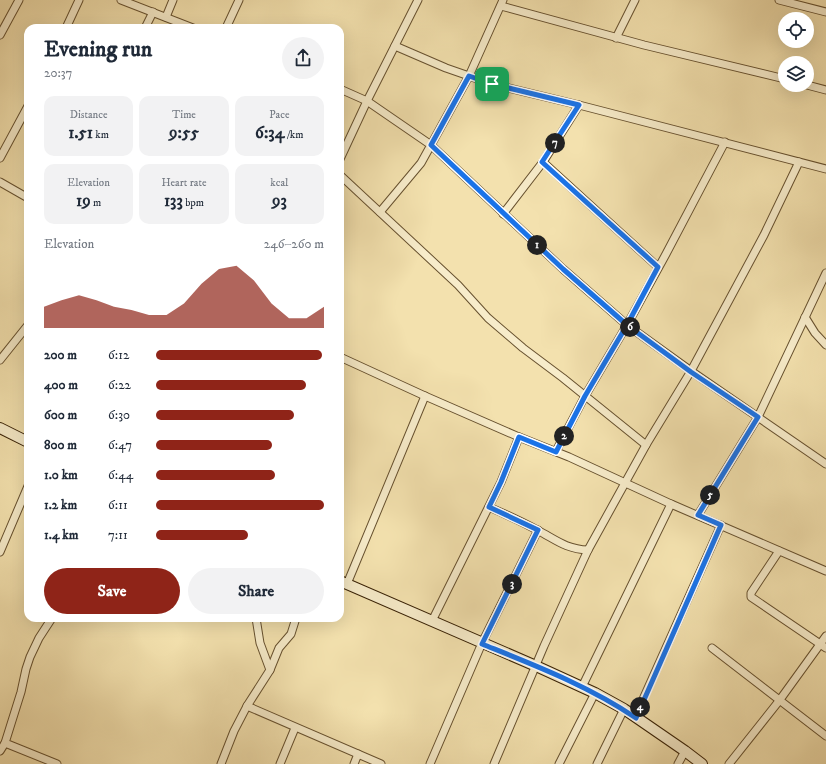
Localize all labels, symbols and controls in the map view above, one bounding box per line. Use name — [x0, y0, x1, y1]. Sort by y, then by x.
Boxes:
map controls — [778, 12, 814, 92]
button: locate — [778, 12, 814, 48]
text: Evening run — [44, 36, 152, 63]
button: share — [282, 37, 324, 79]
button: layers — [778, 56, 814, 92]
text: 20:37 — [44, 65, 72, 81]
pin — [475, 67, 509, 101]
icon: arrive — [481, 73, 503, 95]
text: Distance — [70, 108, 108, 122]
text: Time — [172, 108, 196, 122]
text: Pace — [269, 108, 290, 122]
text: 1.51 — [68, 122, 93, 144]
text: 9:55 — [169, 122, 199, 144]
text: 6:34 — [255, 122, 285, 144]
text: km — [93, 128, 109, 142]
text: /km — [285, 128, 304, 142]
pin: 7 — [545, 133, 565, 153]
text: 7 — [552, 136, 558, 150]
text: Elevation — [67, 176, 110, 190]
text: Heart rate — [161, 176, 207, 190]
text: kcal — [270, 176, 288, 190]
text: 19 — [76, 190, 91, 212]
text: 133 — [164, 190, 183, 212]
text: 93 — [272, 190, 287, 212]
text: m — [91, 196, 101, 210]
text: bpm — [183, 196, 204, 210]
pin: 1 — [527, 235, 547, 255]
text: Elevation — [44, 236, 94, 252]
text: 246–260 m — [264, 236, 324, 252]
text: 1 — [535, 238, 539, 252]
pin: 6 — [620, 317, 640, 337]
text: 6 — [627, 320, 633, 334]
text: 200 m — [44, 347, 77, 363]
text: 6:12 — [108, 347, 129, 363]
text: 400 m — [44, 377, 78, 393]
text: 6:22 — [108, 377, 131, 393]
text: 600 m — [44, 407, 77, 423]
text: 6:30 — [108, 407, 130, 423]
pin: 2 — [554, 426, 574, 446]
text: 2 — [561, 429, 567, 443]
text: 800 m — [44, 437, 77, 453]
text: 6:47 — [108, 437, 132, 453]
text: 1.0 km — [44, 467, 78, 483]
text: 6:44 — [108, 467, 133, 483]
pin: 5 — [700, 485, 720, 505]
text: 5 — [707, 488, 713, 502]
text: 1.2 km — [44, 497, 77, 513]
text: 6:11 — [108, 497, 128, 513]
text: 1.4 km — [44, 527, 78, 543]
text: 7:11 — [108, 527, 128, 543]
button: Save — [44, 568, 180, 614]
button: Share — [188, 568, 324, 614]
pin: 3 — [502, 574, 522, 594]
text: 3 — [510, 577, 514, 591]
pin: 4 — [630, 697, 650, 717]
text: 4 — [637, 700, 643, 714]

